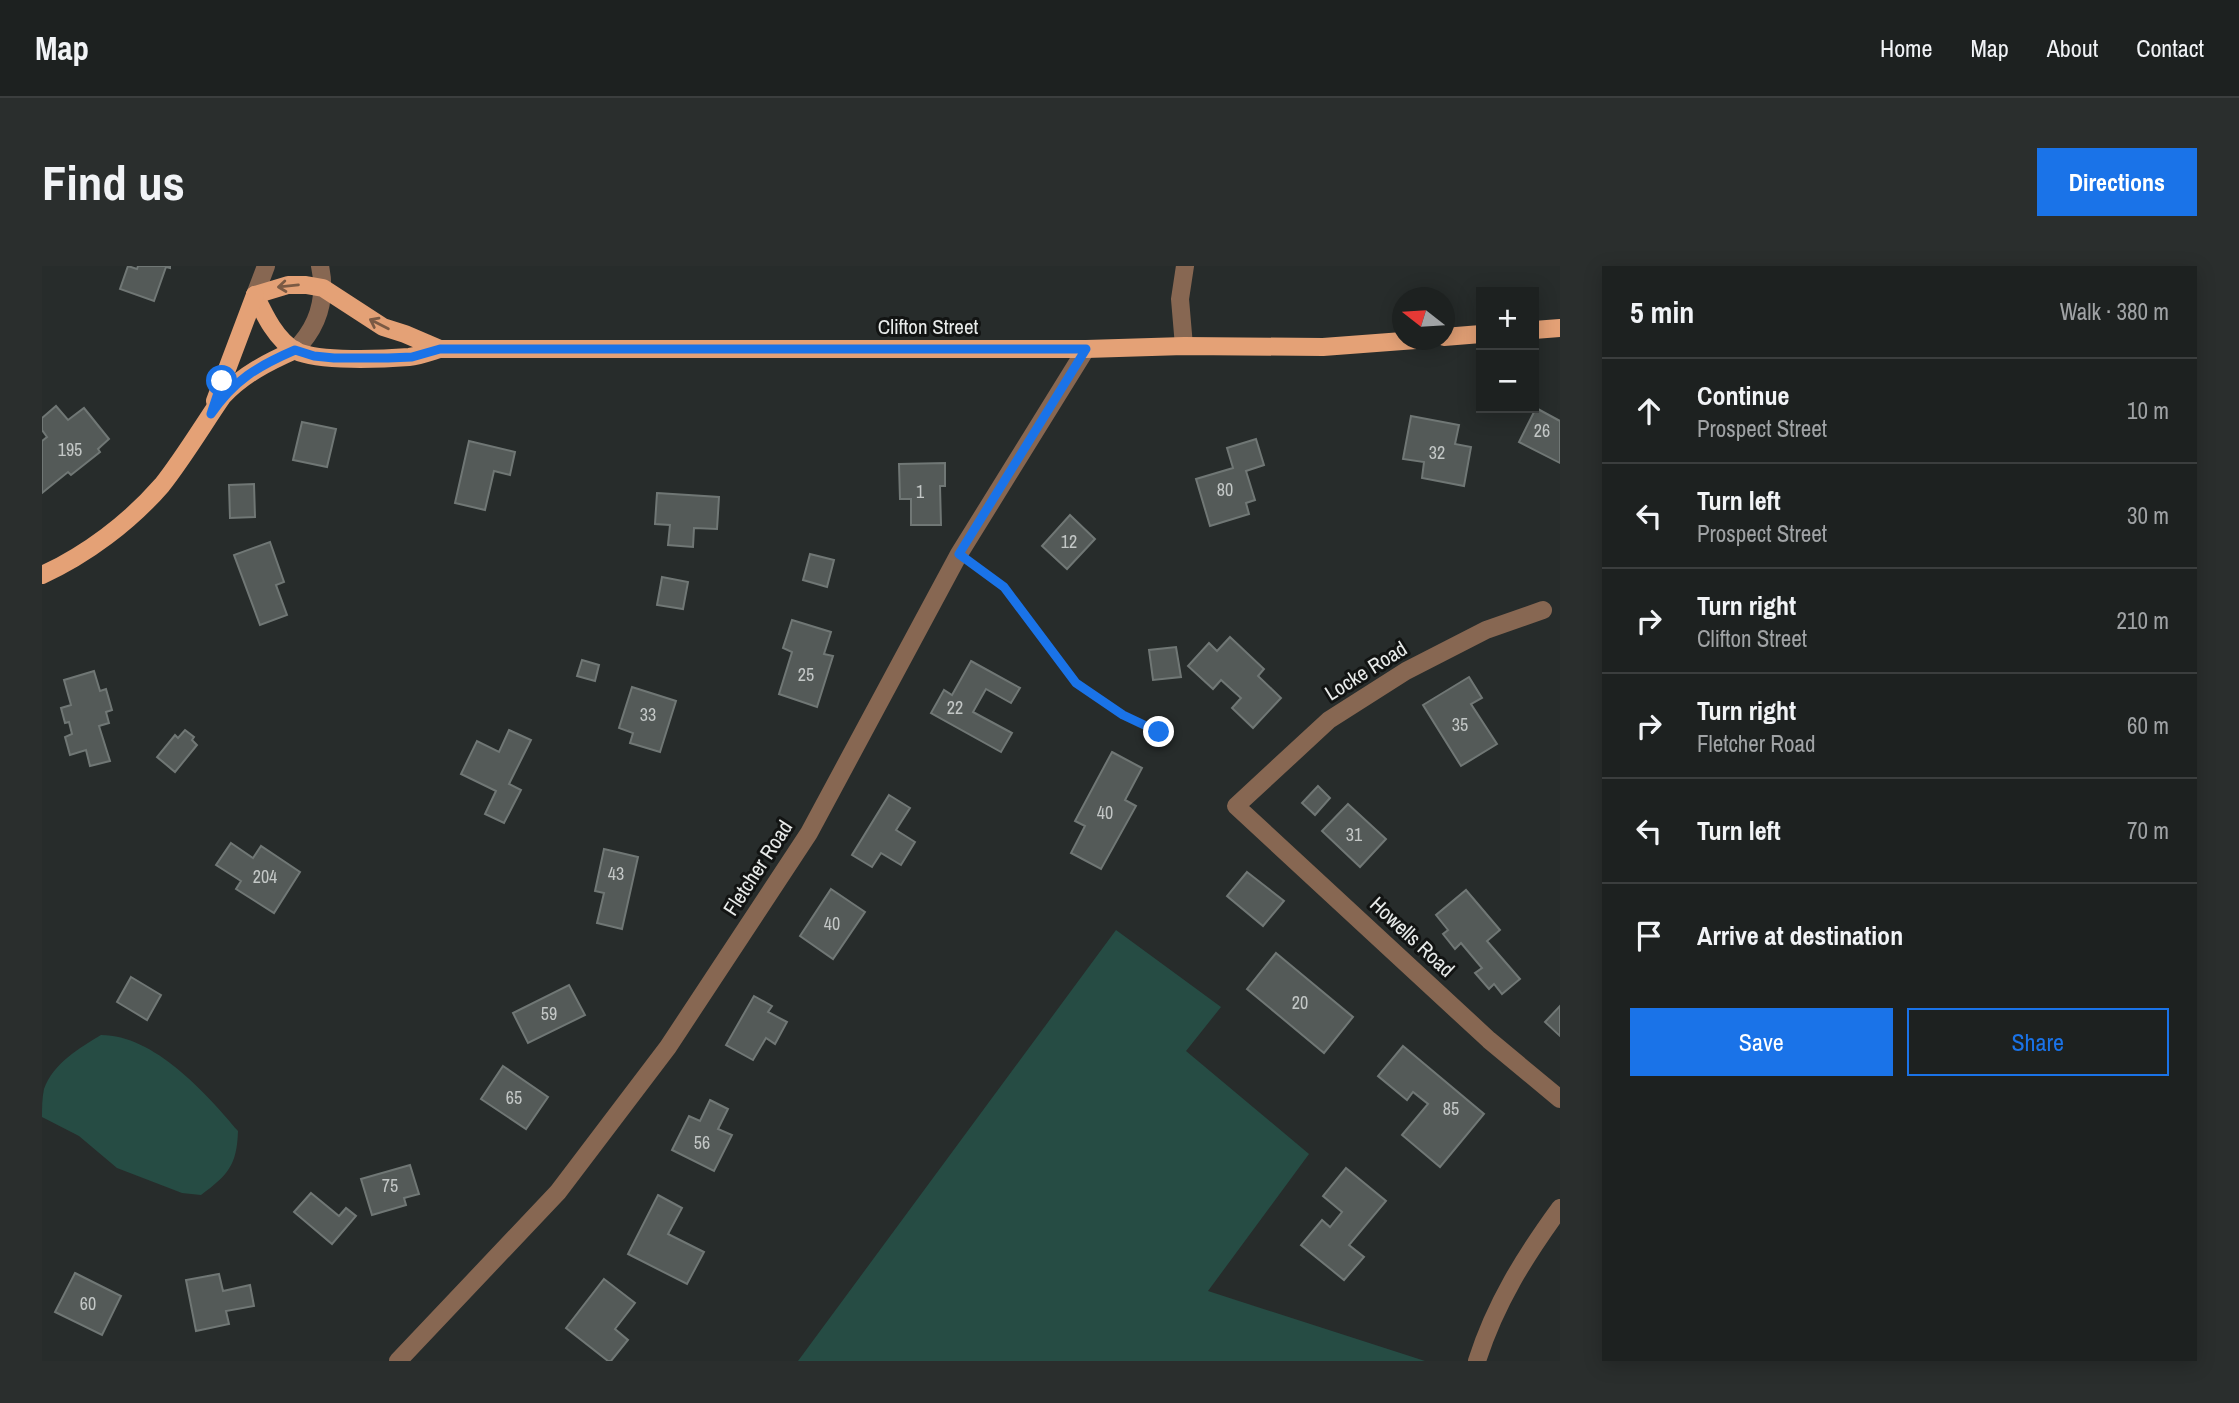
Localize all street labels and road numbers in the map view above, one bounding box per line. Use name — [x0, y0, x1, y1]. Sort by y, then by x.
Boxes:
street label: Clifton Street — [878, 312, 978, 341]
street label: Locke Road — [1319, 634, 1412, 707]
street label: Fletcher Road — [716, 814, 799, 921]
street label: Howells Road — [1364, 890, 1461, 983]

